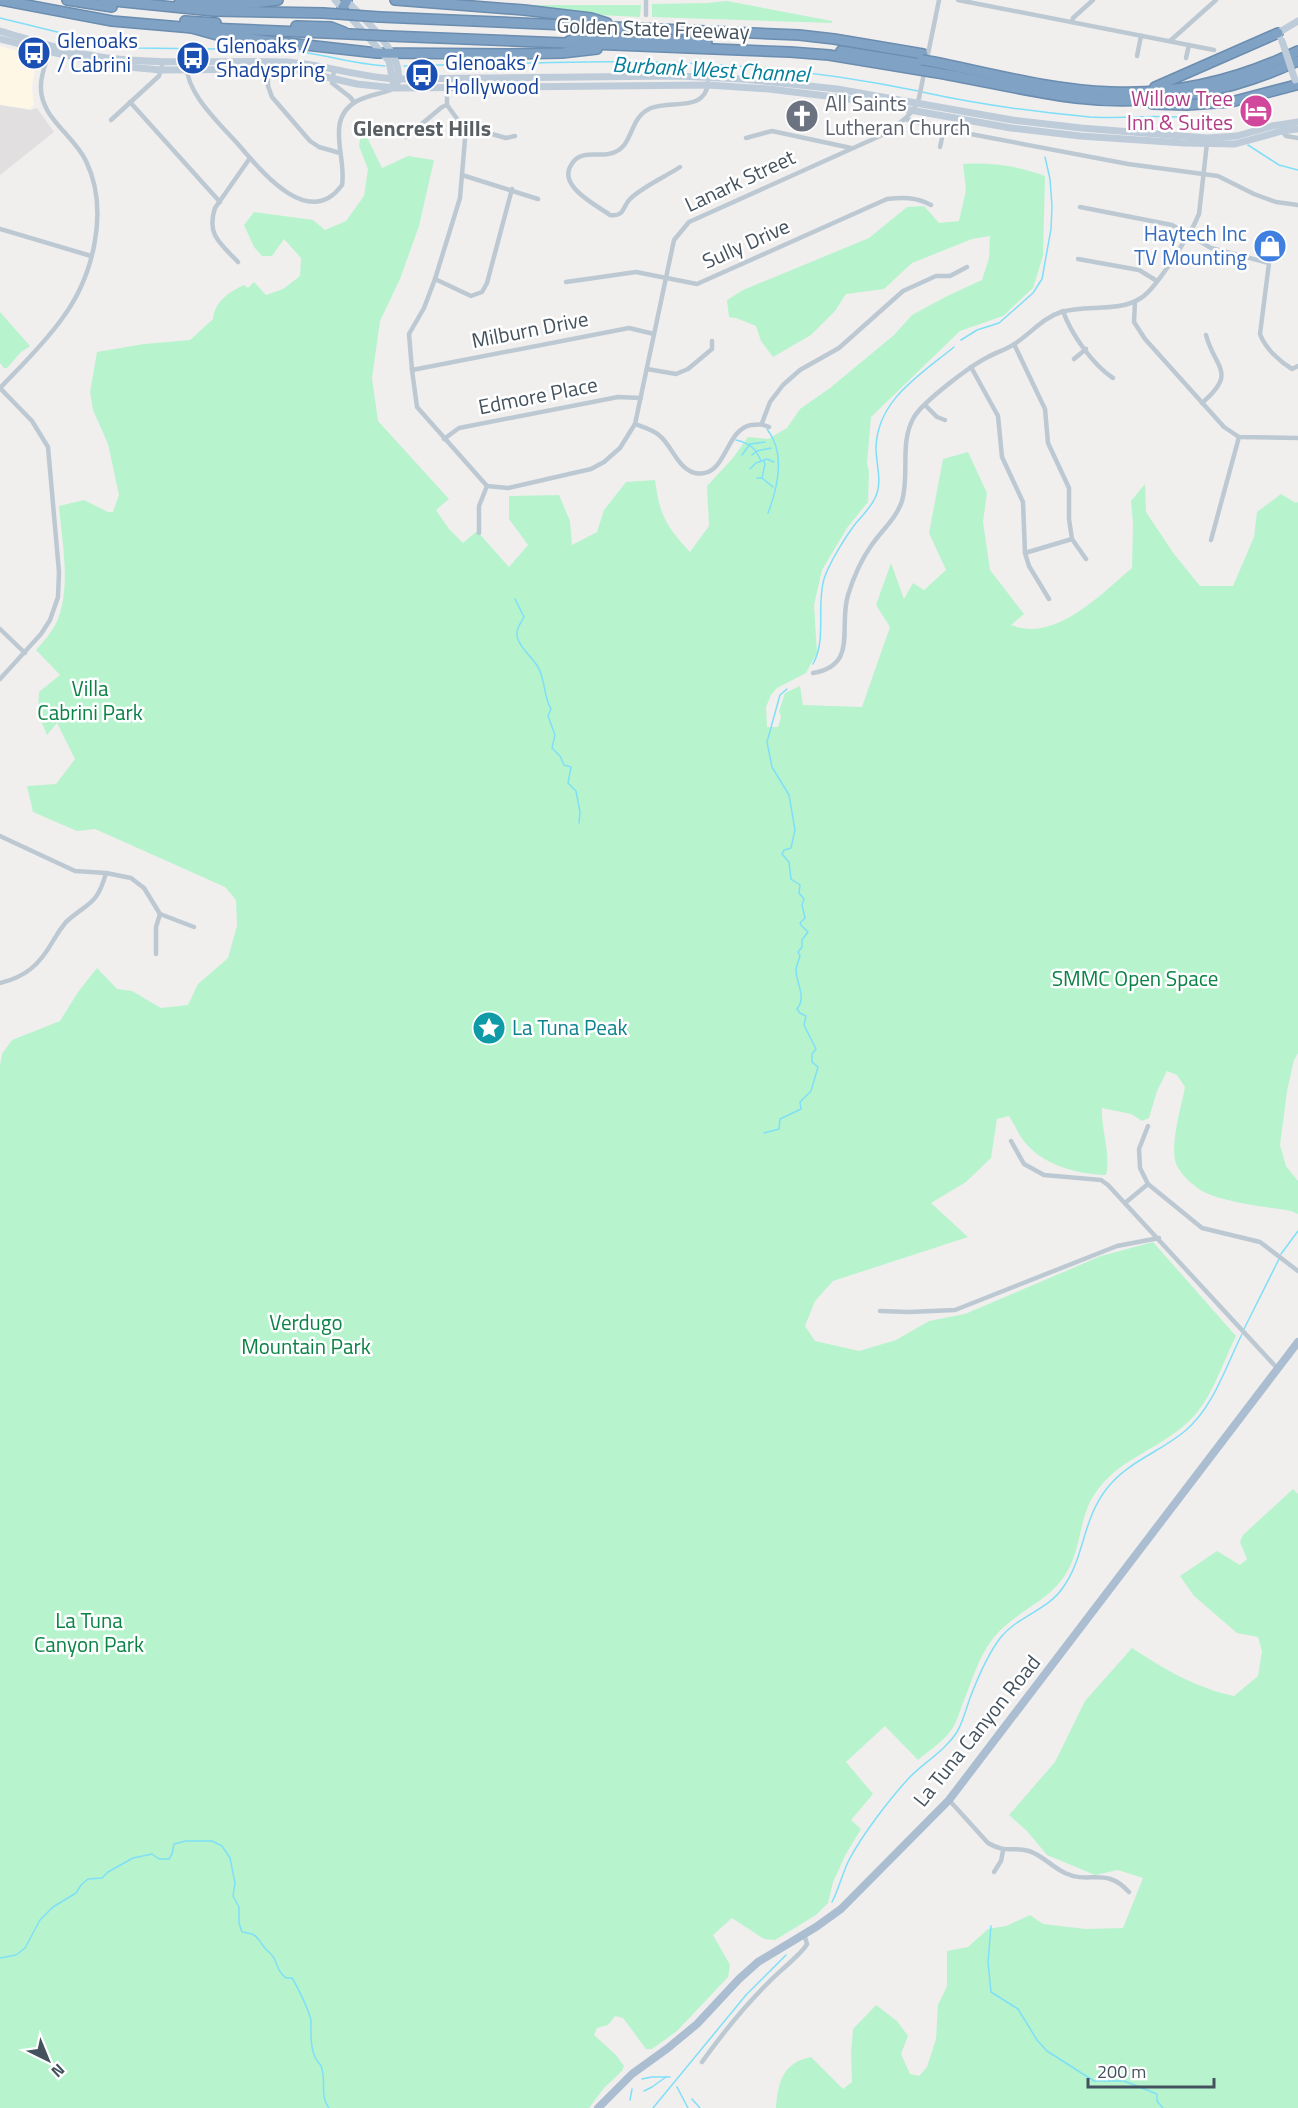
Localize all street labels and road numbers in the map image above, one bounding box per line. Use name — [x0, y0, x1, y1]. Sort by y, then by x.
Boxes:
street label: Golden State Freeway — [556, 9, 750, 47]
street label: Lanark Street — [679, 140, 801, 220]
street label: Sully Drive — [697, 210, 795, 277]
street label: Milburn Drive — [469, 302, 591, 356]
street label: Edmore Place — [475, 368, 600, 422]
street label: La Tuna Canyon Road — [905, 1647, 1048, 1813]

